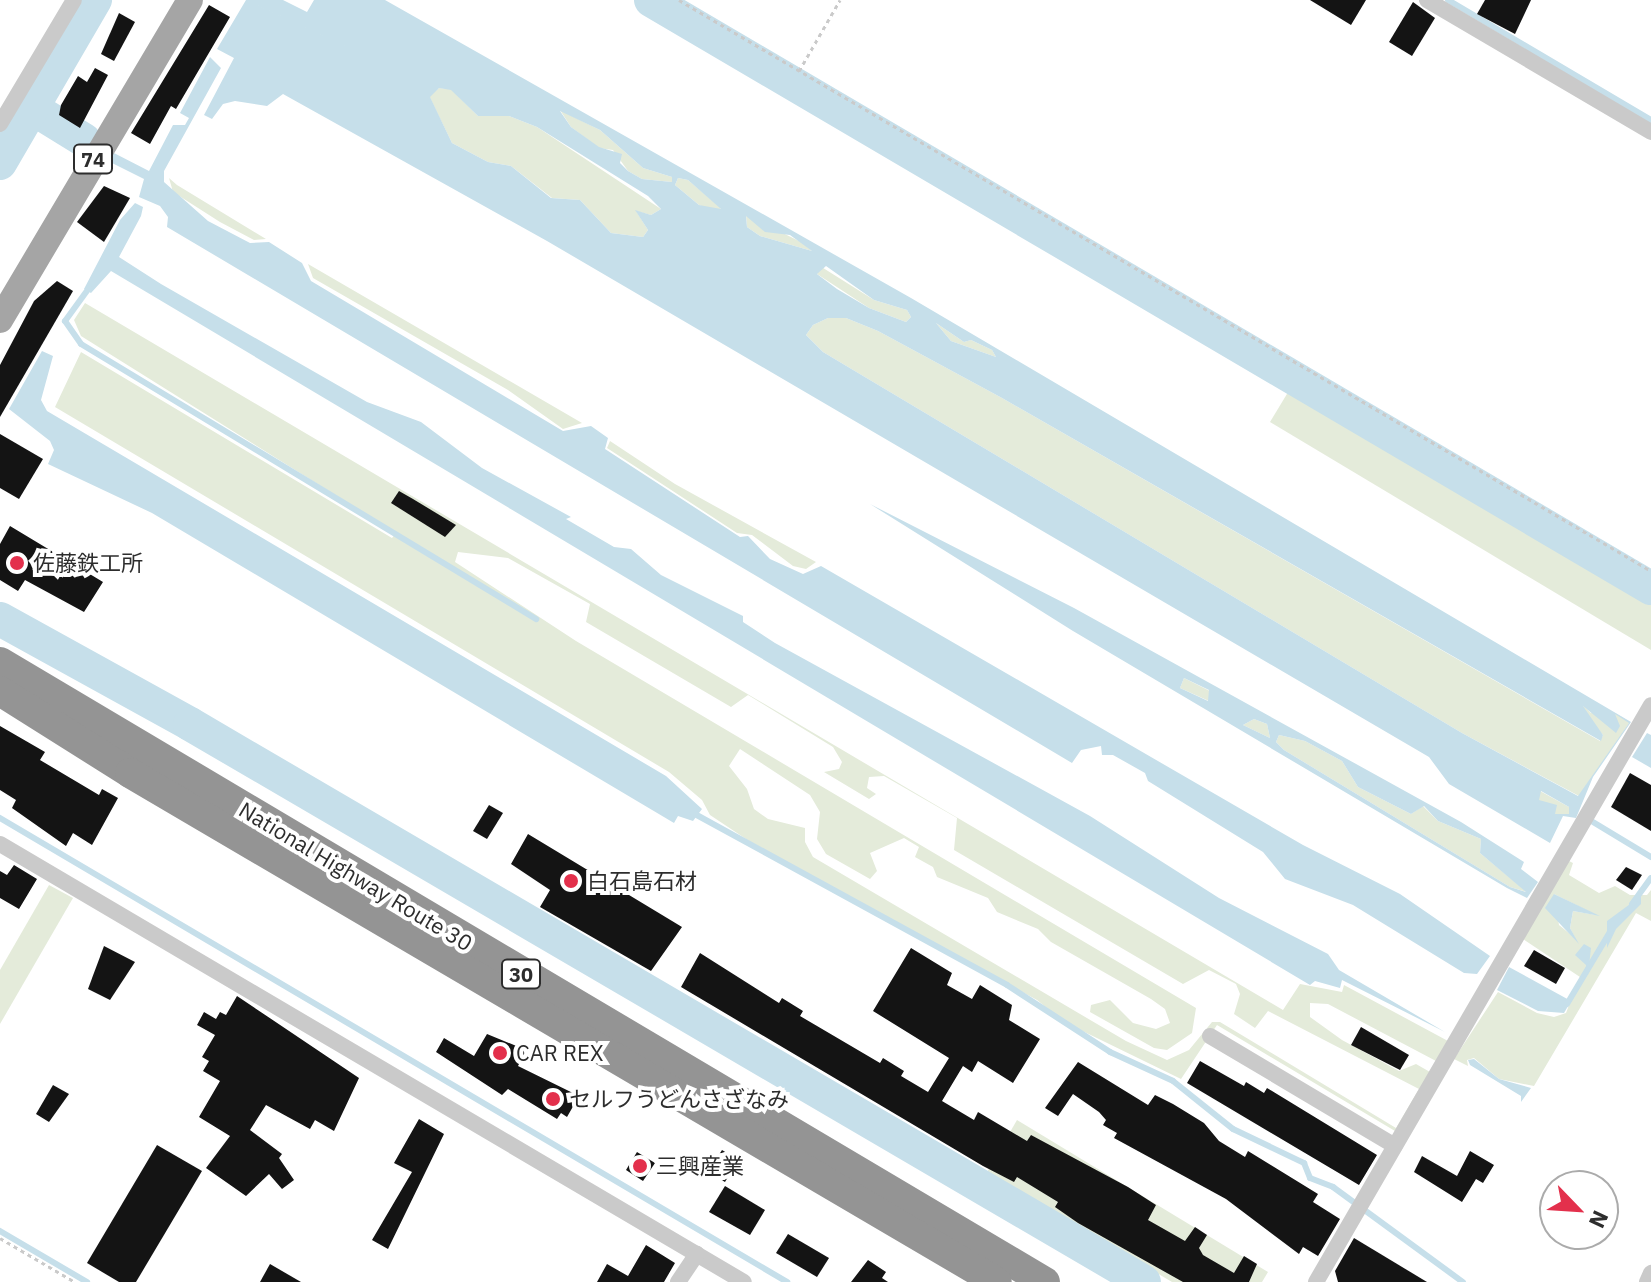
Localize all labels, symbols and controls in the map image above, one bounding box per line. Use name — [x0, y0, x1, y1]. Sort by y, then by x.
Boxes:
road number: 74 — [73, 143, 113, 175]
place label: 佐藤鉄工所 — [33, 550, 143, 576]
marker: 佐藤鉄工所 — [8, 554, 26, 572]
street label: National Highway Route 30 — [234, 796, 478, 956]
place label: 白石島石材 — [587, 868, 697, 894]
marker: 白石島石材 — [562, 872, 580, 890]
road number: 30 — [501, 958, 541, 990]
place label: CAR REX — [516, 1040, 603, 1066]
marker: CAR REX — [491, 1044, 509, 1062]
place label: セルフうどんさざなみ — [569, 1086, 789, 1112]
marker: セルフうどんさざなみ — [544, 1090, 562, 1108]
place label: 三興産業 — [656, 1153, 744, 1179]
marker: 三興産業 — [631, 1157, 649, 1175]
north arrow — [1539, 1170, 1619, 1250]
text: N — [1583, 1206, 1616, 1233]

